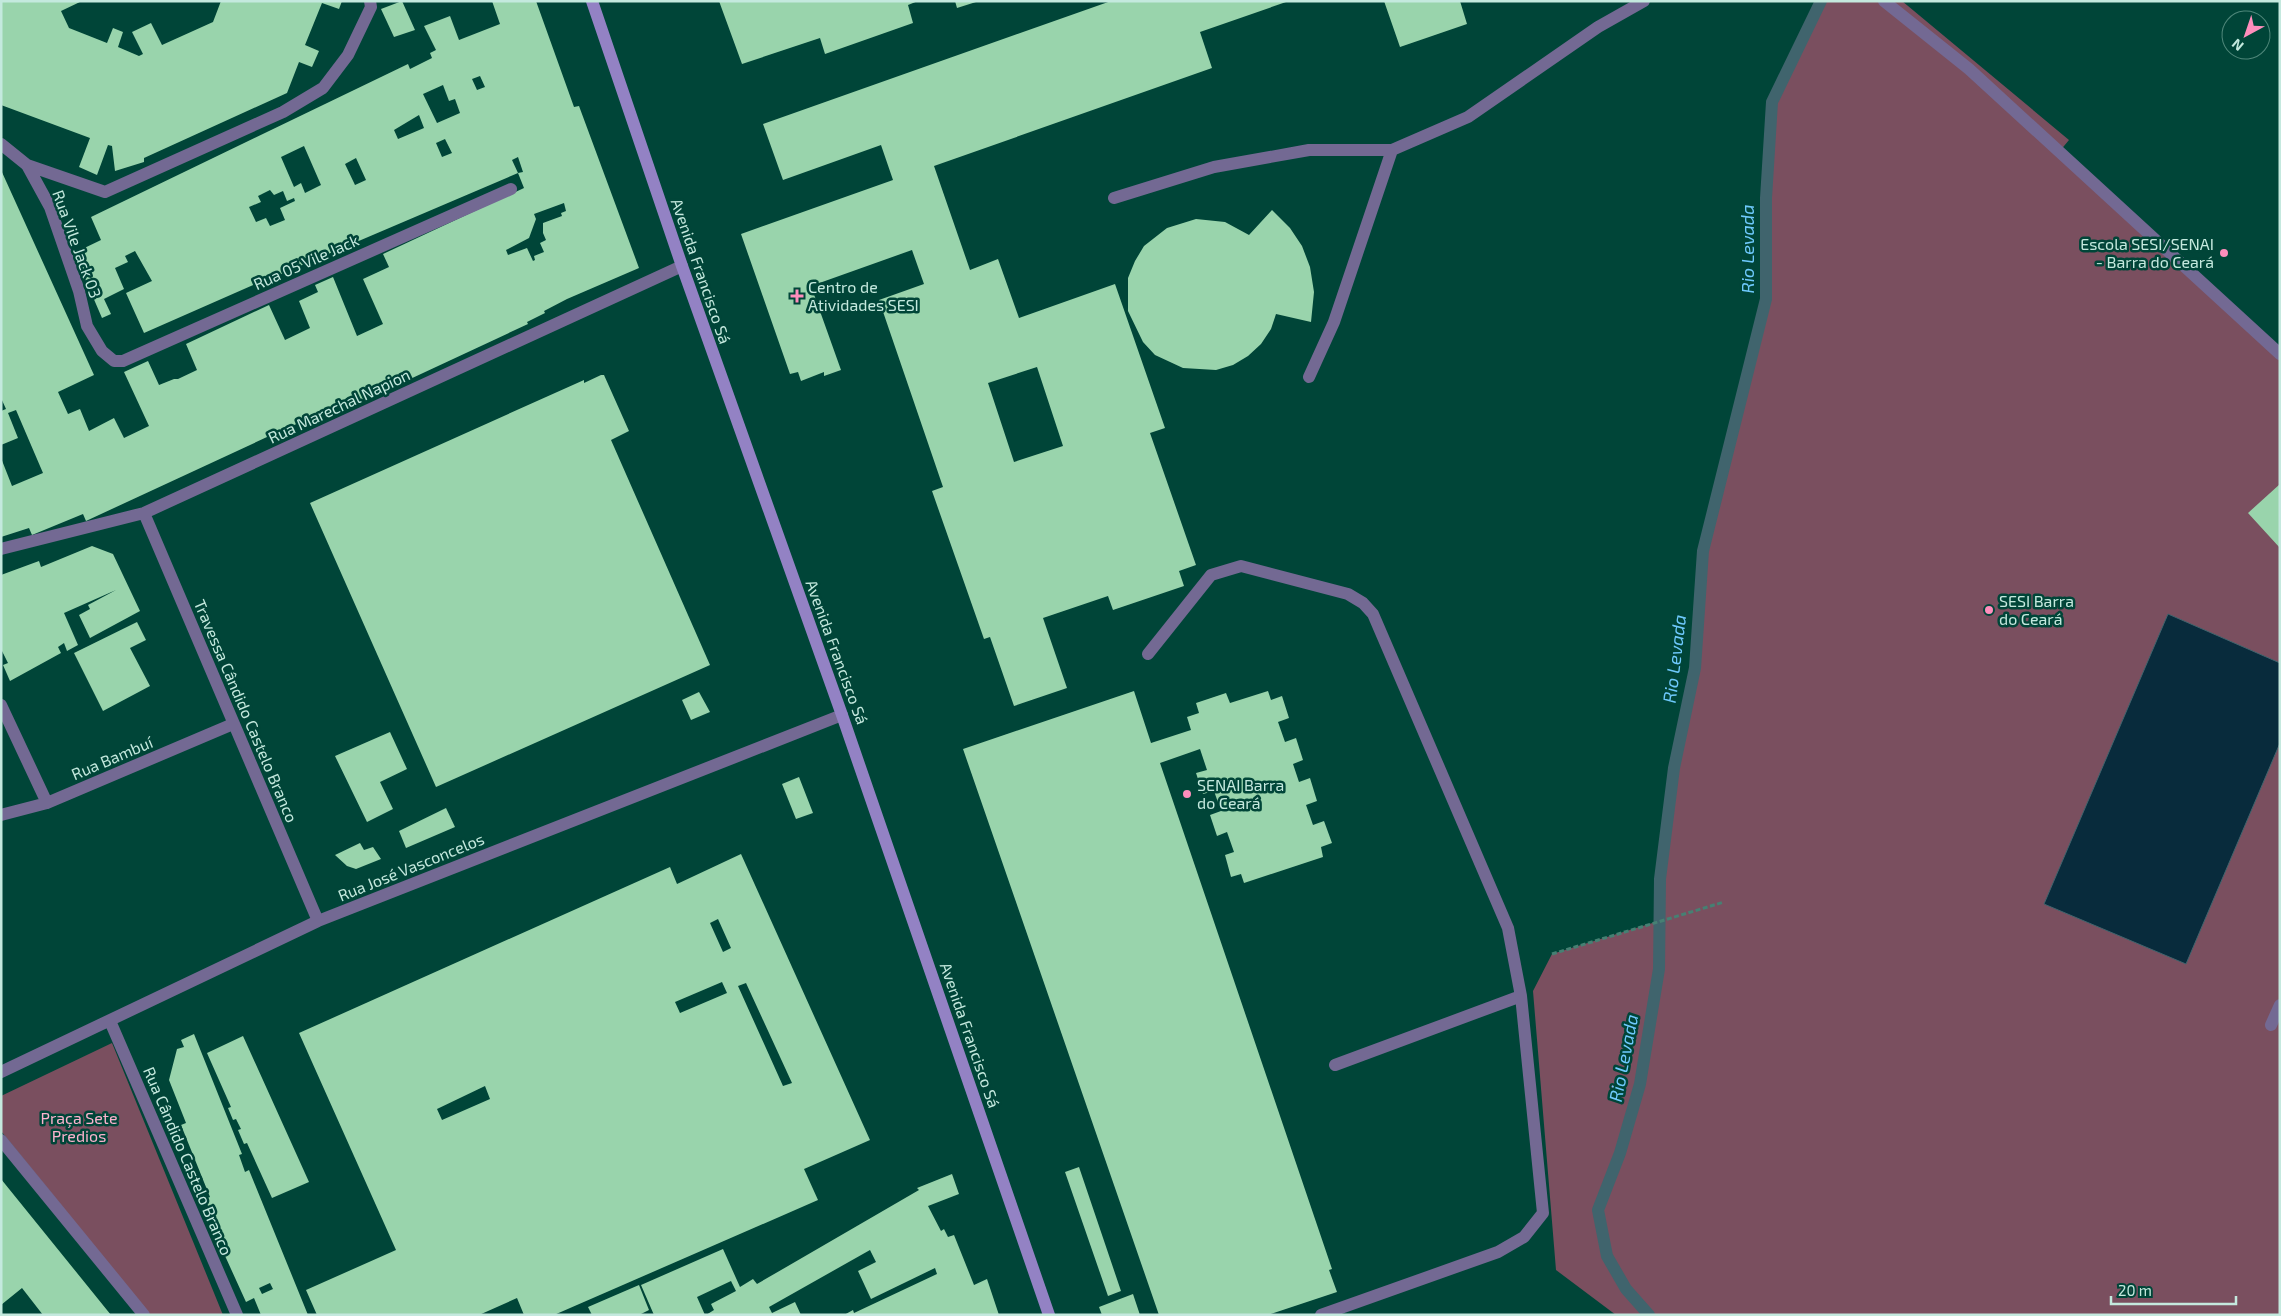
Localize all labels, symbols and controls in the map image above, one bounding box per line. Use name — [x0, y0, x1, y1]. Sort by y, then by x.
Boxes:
north arrow — [2221, 10, 2271, 60]
text: N — [2228, 36, 2247, 55]
street label: Rua Vile Jack 03 — [49, 187, 106, 300]
street label: Avenida Francisco Sá — [668, 196, 735, 346]
water label: Rio Levada — [1736, 205, 1758, 293]
street label: Rua 05 Vile Jack — [250, 230, 361, 293]
place label: Escola SESI/SENAI - Barra do Ceará — [2080, 234, 2214, 271]
marker: Escola SESI/SENAI - Barra do Ceará — [2218, 247, 2230, 259]
place label: Centro de Atividades SESI — [808, 277, 919, 314]
marker: Centro de Atividades SESI — [790, 289, 804, 303]
street label: Rua Marechal Napion — [265, 364, 413, 447]
street label: Avenida Francisco Sá — [803, 577, 872, 727]
place label: SESI Barra do Ceará — [1999, 591, 2074, 628]
street label: Travessa Cândido Castelo Branco — [191, 597, 302, 825]
marker: SESI Barra do Ceará — [1983, 604, 1995, 616]
water label: Rio Levada — [1658, 613, 1690, 704]
street label: Rua Bambuí — [68, 732, 156, 783]
place label: SENAI Barra do Ceará — [1197, 775, 1284, 812]
marker: SENAI Barra do Ceará — [1181, 788, 1193, 800]
street label: Rua José Vasconcelos — [335, 829, 487, 905]
street label: Avenida Francisco Sá — [937, 960, 1004, 1110]
water label: Rio Levada — [1604, 1012, 1642, 1104]
street label: Rua Cândido Castelo Branco — [140, 1064, 237, 1258]
park label: Praça Sete Predios — [40, 1108, 118, 1145]
scale bar — [2111, 1274, 2236, 1306]
text: 20 m — [2118, 1281, 2152, 1299]

